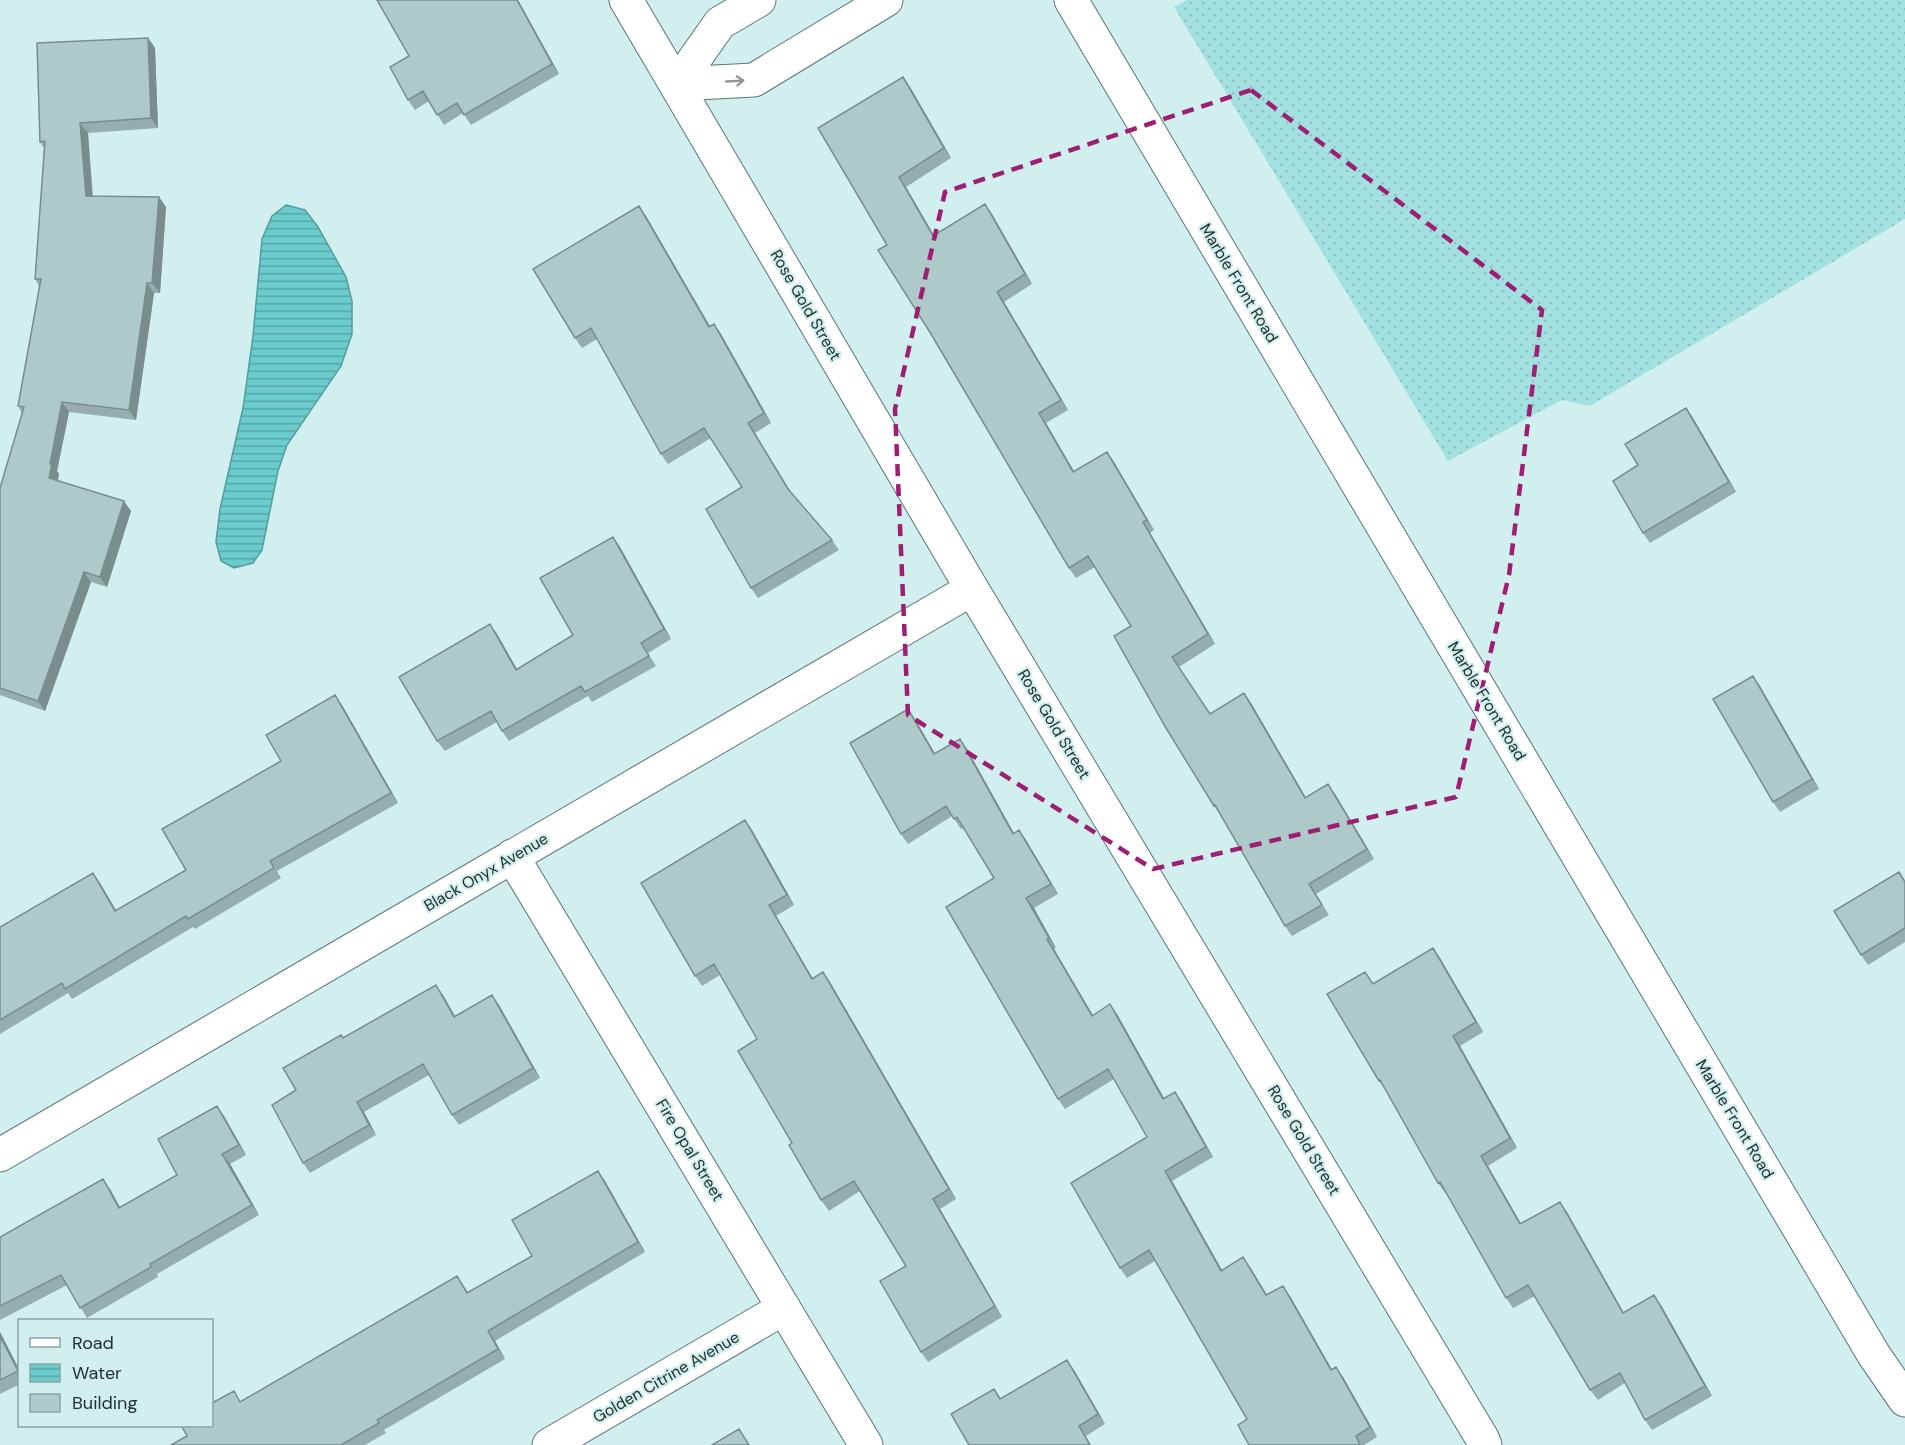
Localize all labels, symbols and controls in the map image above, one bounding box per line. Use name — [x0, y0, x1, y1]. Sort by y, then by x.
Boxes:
one-way arrow — [725, 75, 744, 86]
street label: Marble Front Road — [1195, 219, 1283, 347]
street label: Rose Gold Street — [766, 246, 846, 364]
street label: Marble Front Road — [1443, 637, 1531, 765]
street label: Rose Gold Street — [1013, 665, 1095, 783]
street label: Black Onyx Avenue — [420, 828, 552, 916]
street label: Marble Front Road — [1691, 1055, 1779, 1183]
street label: Rose Gold Street — [1263, 1081, 1345, 1199]
street label: Fire Opal Street — [651, 1095, 729, 1205]
legend — [18, 1319, 213, 1427]
street label: Golden Citrine Avenue — [589, 1326, 743, 1428]
text: Road — [72, 1331, 114, 1355]
text: Water — [72, 1361, 122, 1385]
text: Building — [72, 1391, 137, 1415]

